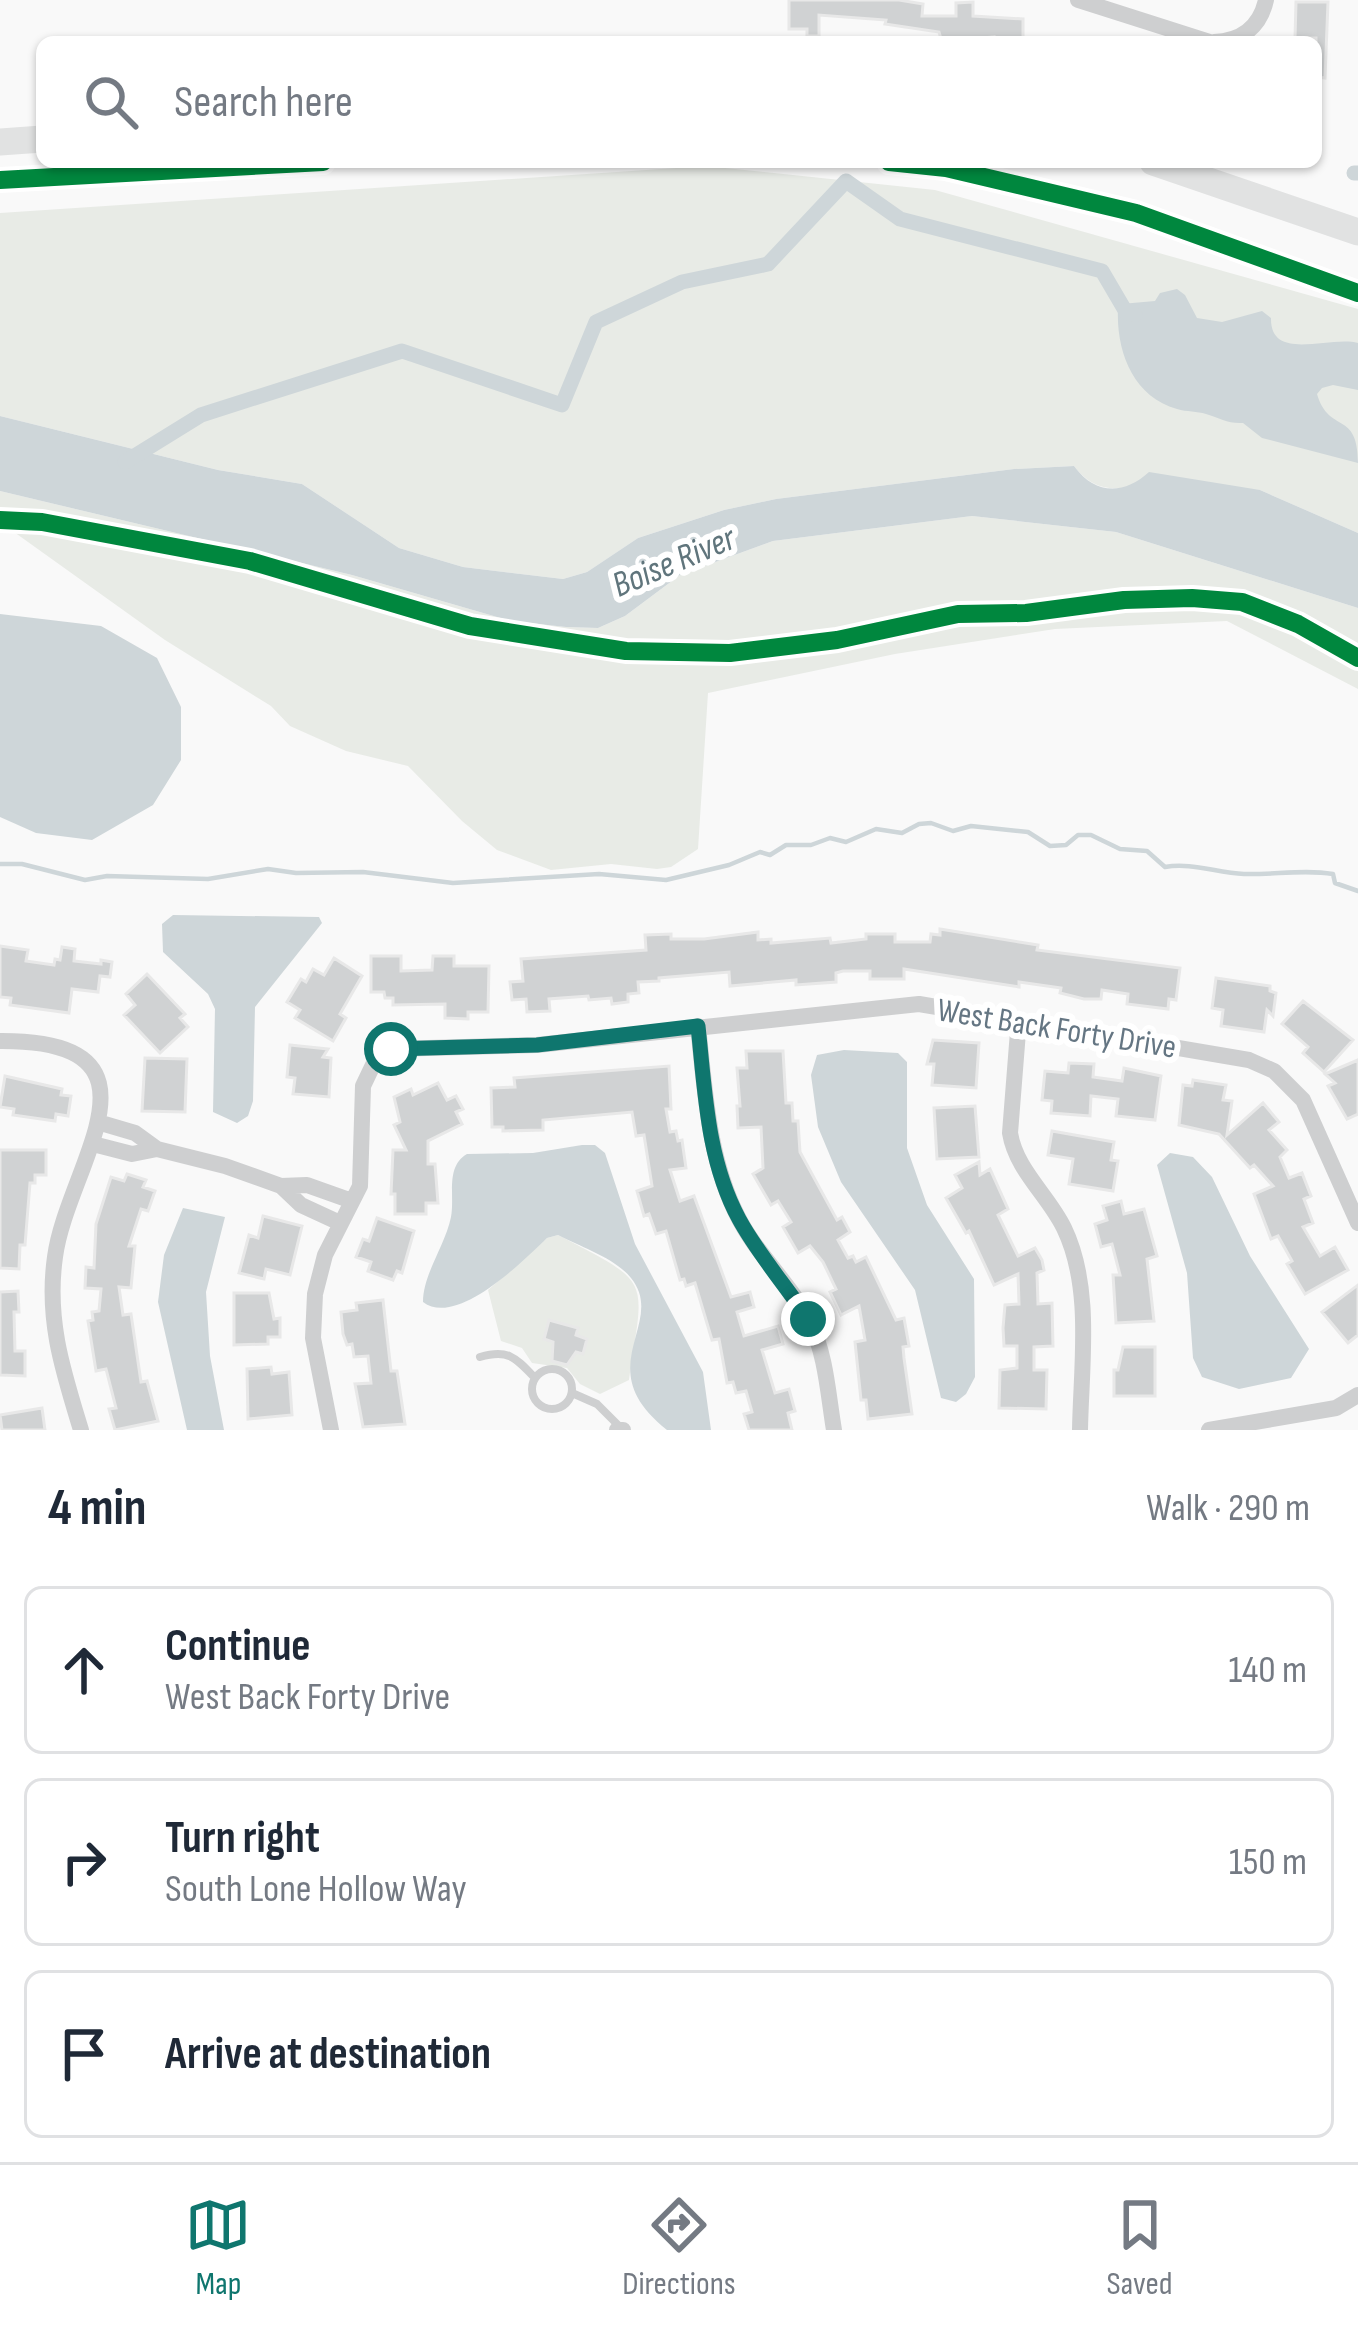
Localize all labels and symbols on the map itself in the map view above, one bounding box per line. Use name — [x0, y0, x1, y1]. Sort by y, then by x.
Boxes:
water label: Boise River — [606, 516, 744, 607]
street label: West Back Forty Drive — [934, 990, 1179, 1068]
route start — [364, 1022, 418, 1076]
route end — [781, 1292, 835, 1346]

